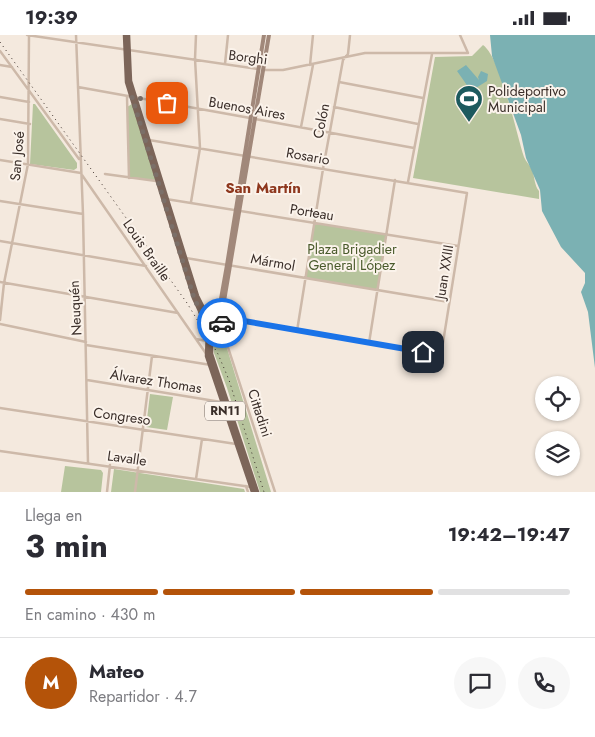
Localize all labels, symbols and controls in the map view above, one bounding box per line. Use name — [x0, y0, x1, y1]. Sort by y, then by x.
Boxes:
text: 19:39 — [25, 4, 78, 31]
street label: Borghi — [227, 45, 269, 69]
place label: Polideportivo Municipal — [488, 81, 566, 117]
pin — [146, 82, 188, 124]
sports icon: Polideportivo Municipal — [454, 84, 484, 123]
icon: bag — [153, 89, 181, 117]
street label: Buenos Aires — [207, 91, 287, 125]
street label: Colón — [308, 102, 334, 140]
street label: San José — [5, 130, 29, 182]
street label: Rosario — [285, 142, 332, 170]
district label: San Martín — [225, 177, 301, 199]
street label: Porteau — [289, 199, 335, 225]
street label: Louis Braille — [118, 215, 176, 285]
park label: Plaza Brigadier General López — [307, 239, 397, 275]
street label: Juan XXIII — [430, 243, 458, 303]
street label: Mármol — [249, 248, 297, 276]
street label: Neuquén — [64, 280, 86, 336]
courier — [197, 298, 247, 348]
icon: car — [208, 309, 236, 337]
pin — [402, 331, 444, 373]
icon: home — [409, 338, 437, 366]
street label: Álvarez Thomas — [109, 364, 204, 398]
map controls — [535, 376, 580, 476]
button: locate — [535, 376, 580, 421]
street label: Cittadini — [243, 386, 277, 440]
road number: RN11 — [205, 401, 245, 421]
street label: Congreso — [92, 402, 152, 430]
button: layers — [535, 431, 580, 476]
street label: Lavalle — [106, 445, 148, 471]
text: Llega en — [25, 504, 82, 527]
text: 19:42–19:47 — [448, 521, 570, 548]
text: 3 min — [25, 523, 108, 569]
text: En camino · 430 m — [25, 603, 155, 626]
button: chat — [454, 657, 506, 709]
button: phone — [518, 657, 570, 709]
text: Mateo — [89, 658, 144, 685]
text: M — [43, 669, 59, 696]
text: Repartidor · 4.7 — [89, 685, 197, 708]

